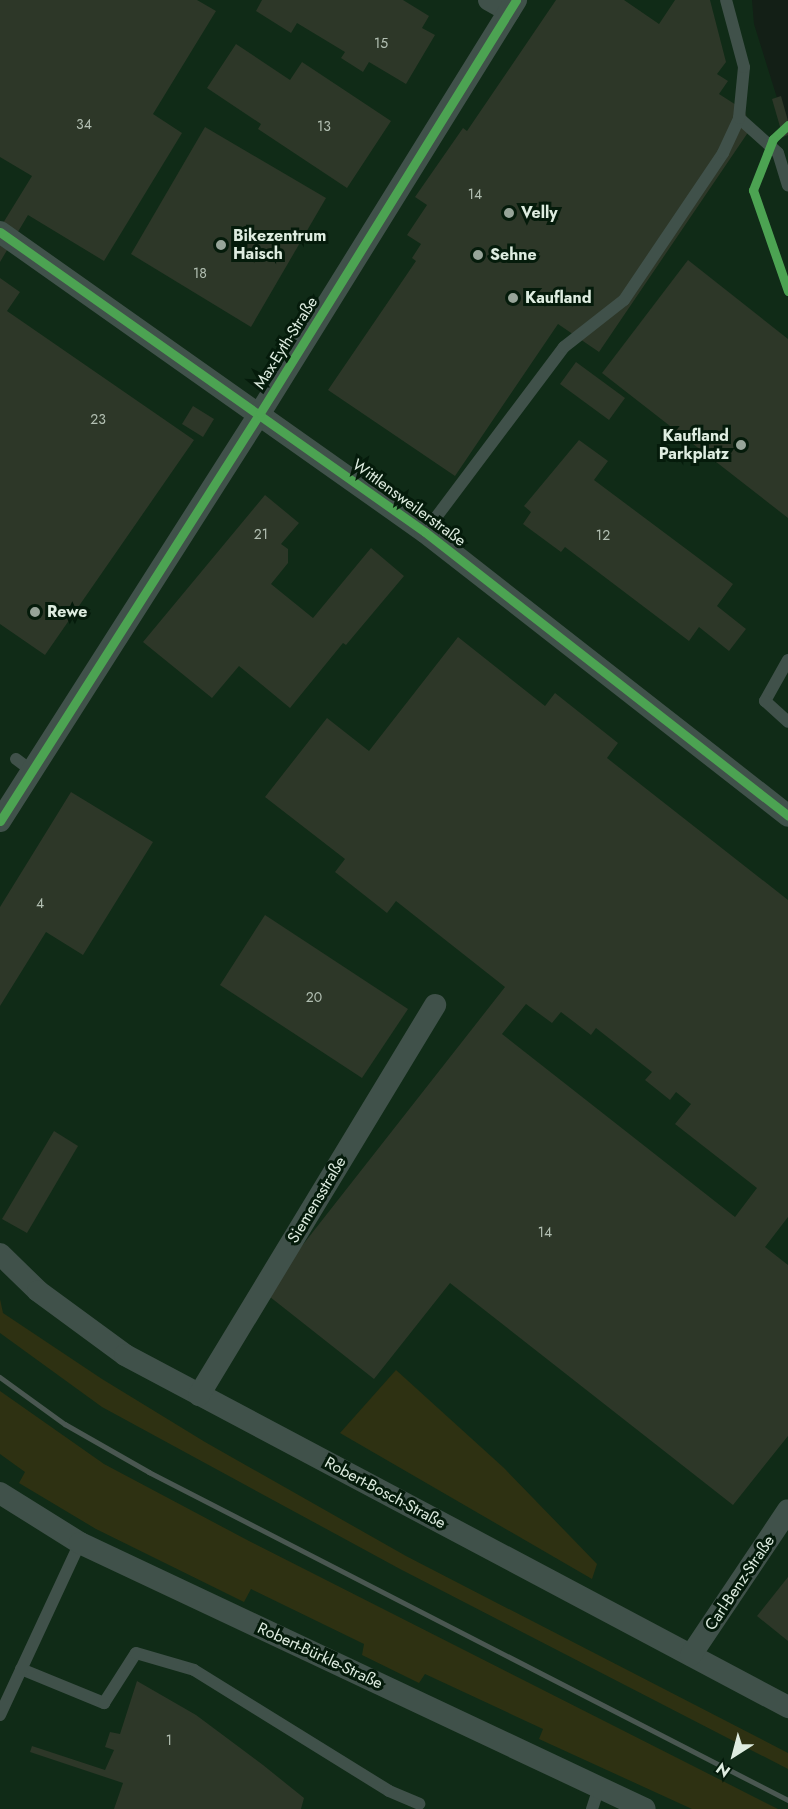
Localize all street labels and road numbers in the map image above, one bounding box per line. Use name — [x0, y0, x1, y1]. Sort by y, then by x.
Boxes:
street label: Max-Eyth-Straße — [250, 293, 322, 393]
street label: Wittlensweilerstraße — [349, 455, 469, 551]
street label: Siemensstraße — [284, 1153, 350, 1247]
street label: Robert-Bosch-Straße — [321, 1453, 449, 1533]
street label: Carl-Benz-Straße — [701, 1532, 779, 1634]
street label: Robert-Bürkle-Straße — [254, 1619, 386, 1693]

